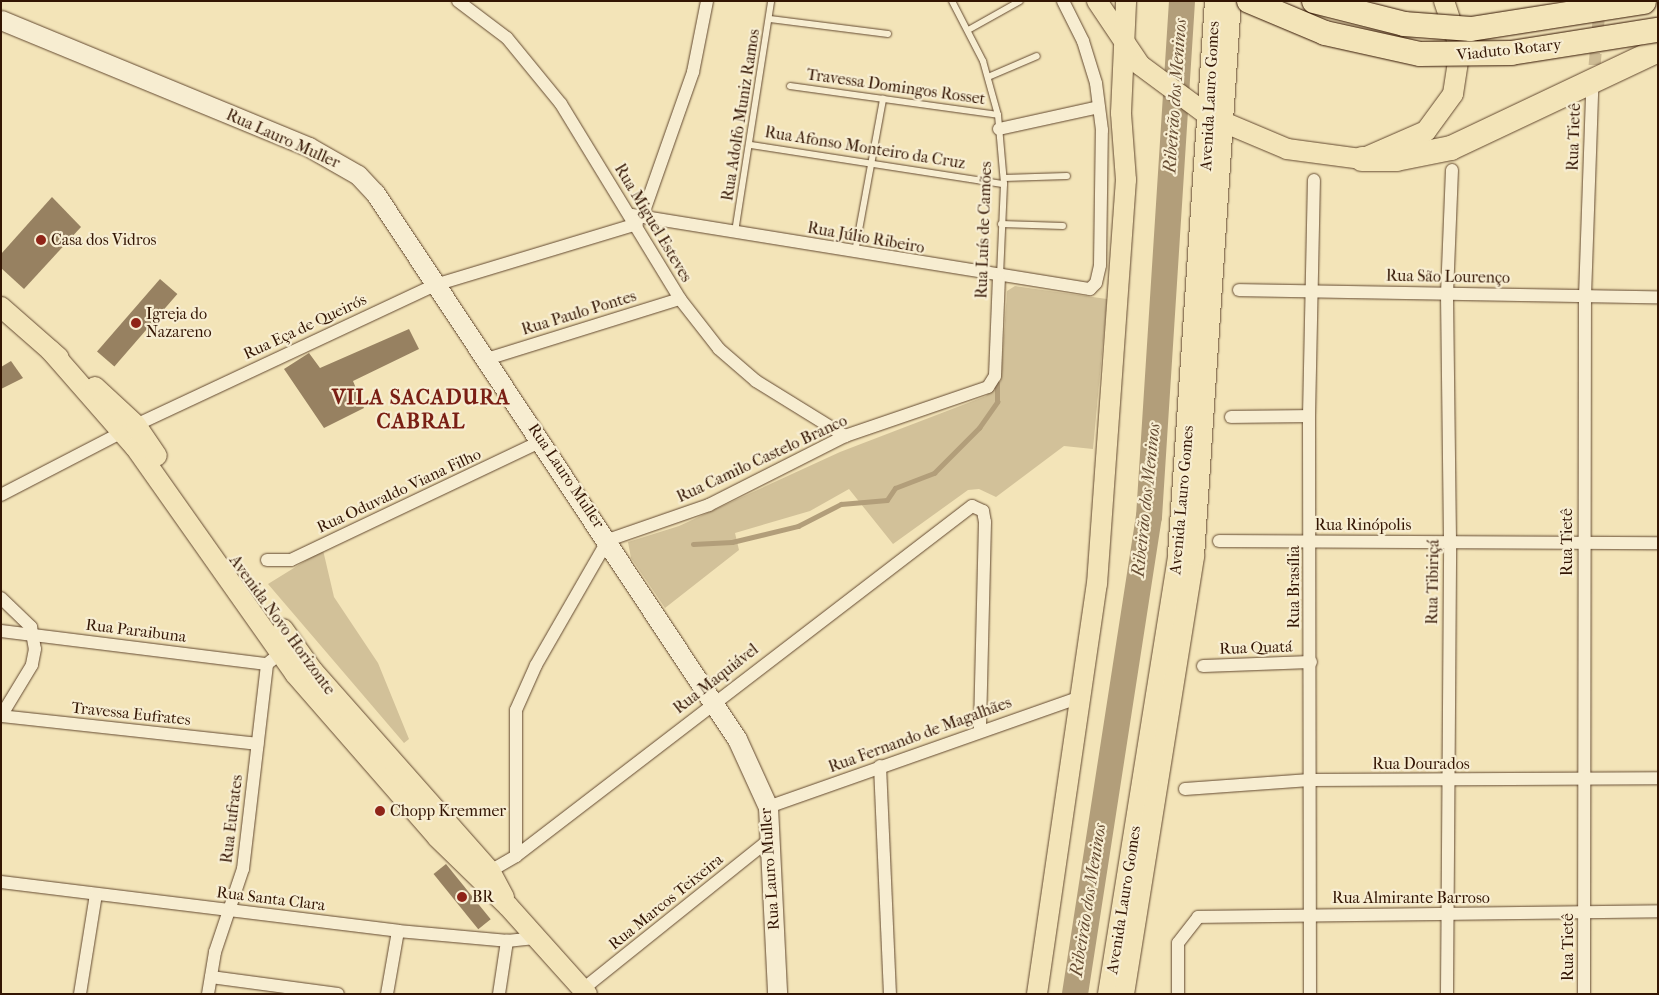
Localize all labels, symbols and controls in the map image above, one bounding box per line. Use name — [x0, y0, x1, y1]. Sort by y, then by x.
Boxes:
water label: Ribeirão dos Meninos — [1160, 18, 1192, 174]
street label: Avenida Lauro Gomes — [1196, 21, 1224, 171]
street label: Rua Adolfo Muniz Ramos — [718, 28, 764, 202]
street label: Viaduto Rotary — [1456, 35, 1562, 65]
street label: Travessa Domingos Rosset — [805, 65, 987, 109]
street label: Rua Tietê — [1563, 103, 1585, 171]
street label: Rua Lauro Muller — [223, 105, 343, 173]
street label: Rua Afonso Monteiro da Cruz — [763, 123, 967, 173]
street label: Rua Miguel Esteves — [610, 160, 696, 286]
street label: Rua Luís de Camões — [972, 161, 996, 299]
street label: Rua Júlio Ribeiro — [806, 218, 926, 258]
place label: Casa dos Vidros — [51, 230, 156, 250]
marker: Casa dos Vidros — [35, 234, 47, 246]
street label: Rua São Lourenço — [1386, 266, 1510, 288]
street label: Rua Paulo Pontes — [519, 286, 639, 340]
street label: Rua Eça de Queirós — [240, 290, 370, 364]
place label: Igreja do Nazareno — [146, 304, 212, 342]
marker: Igreja do Nazareno — [130, 317, 142, 329]
district label: VILA SACADURA CABRAL — [330, 384, 512, 434]
street label: Rua Camilo Castelo Branco — [674, 411, 850, 507]
street label: Rua Lauro Muller — [524, 420, 608, 532]
water label: Ribeirão dos Meninos — [1128, 422, 1166, 578]
street label: Avenida Lauro Gomes — [1166, 425, 1198, 575]
street label: Rua Oduvaldo Viana Filho — [314, 445, 484, 537]
street label: Rua Tietê — [1557, 508, 1577, 576]
street label: Rua Rinópolis — [1315, 515, 1411, 535]
street label: Rua Tibiriçá — [1423, 539, 1443, 625]
street label: Rua Brasília — [1284, 545, 1304, 629]
street label: Avenida Novo Horizonte — [225, 551, 339, 699]
street label: Rua Paraibuna — [85, 615, 187, 647]
street label: Rua Quatá — [1219, 637, 1293, 659]
street label: Rua Maquiável — [670, 640, 762, 718]
street label: Rua Fernando de Magalhães — [826, 693, 1014, 777]
street label: Travessa Eufrates — [70, 698, 192, 730]
street label: Rua Dourados — [1372, 754, 1470, 774]
street label: Rua Eufrates — [217, 774, 247, 864]
place label: Chopp Kremmer — [390, 801, 506, 821]
marker: Chopp Kremmer — [374, 805, 386, 817]
street label: Rua Lauro Muller — [756, 807, 784, 931]
water label: Ribeirão dos Meninos — [1066, 822, 1112, 978]
street label: Avenida Lauro Gomes — [1103, 824, 1145, 976]
street label: Rua Marcos Teixeira — [605, 850, 727, 954]
street label: Rua Santa Clara — [216, 883, 326, 915]
place label: BR — [472, 887, 494, 907]
street label: Rua Almirante Barroso — [1332, 888, 1490, 908]
marker: BR — [456, 891, 468, 903]
street label: Rua Tietê — [1558, 913, 1578, 981]

